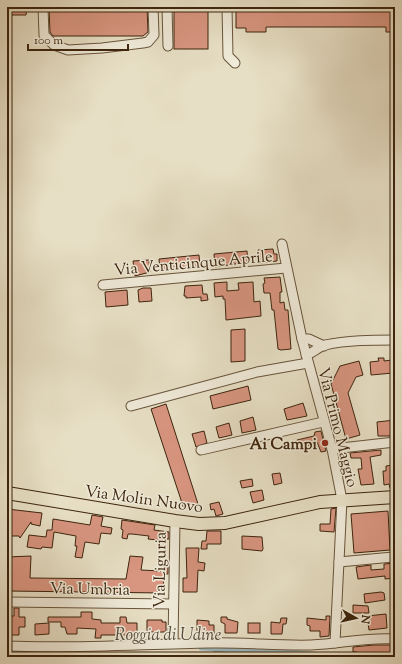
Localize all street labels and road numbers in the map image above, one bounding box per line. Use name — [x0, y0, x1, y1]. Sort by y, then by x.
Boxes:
street label: Via Venticinque Aprile — [113, 246, 274, 283]
street label: Via Primo Maggio — [311, 365, 363, 490]
street label: Via Molin Nuovo — [83, 481, 204, 520]
street label: Via Liguria — [149, 531, 174, 608]
street label: Via Umbria — [50, 578, 131, 603]

